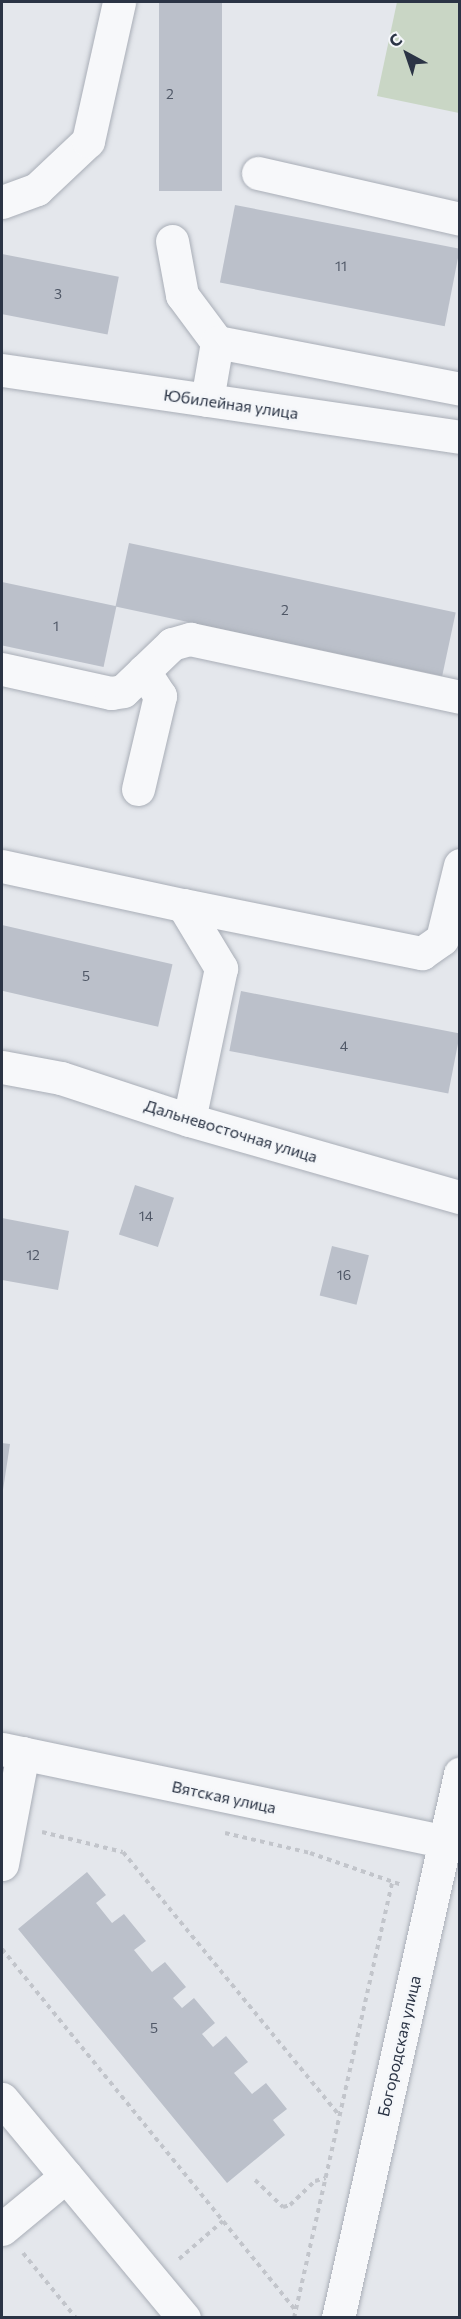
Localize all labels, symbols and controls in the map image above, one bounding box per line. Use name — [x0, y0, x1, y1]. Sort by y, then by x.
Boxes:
north arrow — [377, 24, 437, 84]
text: С — [385, 29, 405, 51]
house number: 2 — [166, 86, 174, 102]
house number: 11 — [335, 258, 347, 274]
house number: 3 — [54, 286, 62, 302]
street label: Юбилейная улица — [162, 385, 300, 423]
house number: 2 — [281, 602, 289, 618]
house number: 1 — [53, 618, 59, 634]
house number: 5 — [82, 968, 90, 984]
house number: 4 — [340, 1038, 348, 1054]
street label: Дальневосточная улица — [142, 1096, 320, 1166]
house number: 14 — [139, 1208, 153, 1224]
house number: 12 — [26, 1247, 40, 1263]
house number: 16 — [337, 1267, 351, 1283]
street label: Вятская улица — [170, 1777, 278, 1817]
street label: Богородская улица — [373, 1974, 425, 2118]
house number: 5 — [150, 2020, 158, 2036]

